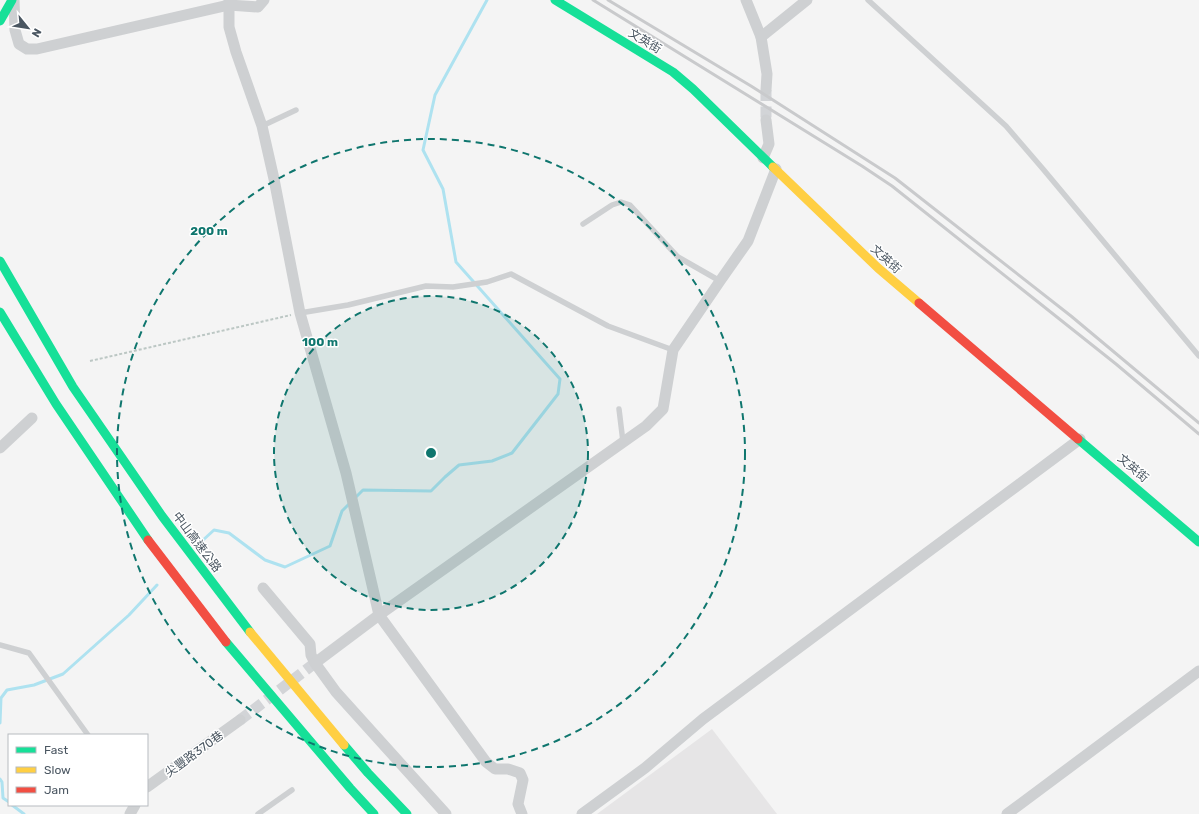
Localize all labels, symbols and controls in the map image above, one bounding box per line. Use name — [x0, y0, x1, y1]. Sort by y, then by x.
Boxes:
north arrow — [8, 8, 48, 48]
text: N — [29, 26, 44, 39]
street label: 文英街 — [626, 26, 664, 56]
text: 200 m — [190, 224, 228, 238]
street label: 文英街 — [868, 242, 904, 276]
text: 100 m — [302, 335, 338, 349]
centre of rings — [424, 446, 438, 460]
street label: 文英街 — [1115, 451, 1151, 485]
street label: 中山高速公路 — [170, 509, 224, 575]
street label: 尖豐路370巷 — [162, 728, 226, 780]
legend — [8, 734, 148, 806]
text: Fast — [44, 743, 68, 757]
text: Slow — [44, 763, 71, 777]
text: Jam — [44, 783, 69, 797]

